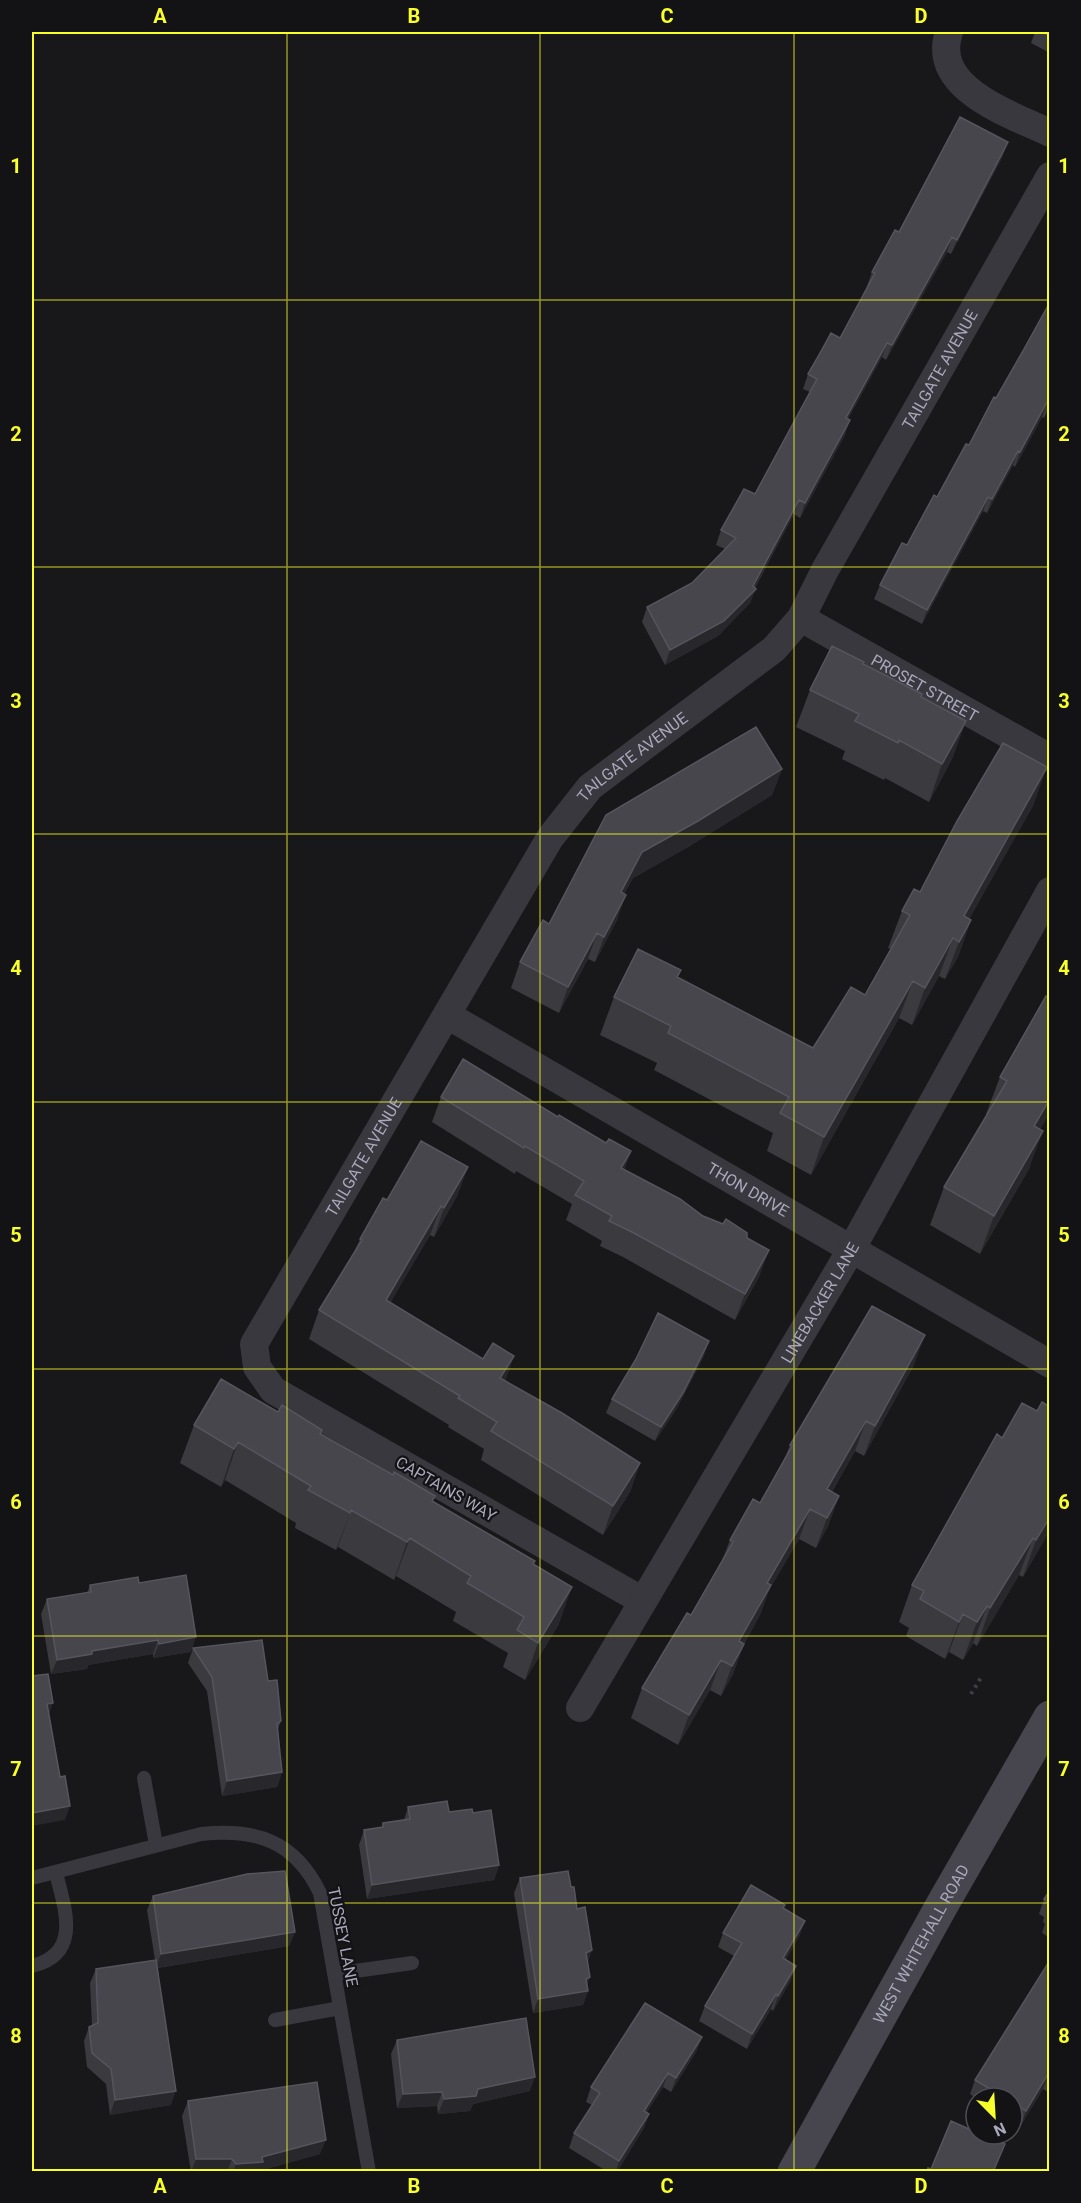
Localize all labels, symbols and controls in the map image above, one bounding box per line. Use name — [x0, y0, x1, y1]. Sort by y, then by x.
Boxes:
text: A — [153, 4, 167, 28]
text: B — [408, 4, 420, 28]
text: C — [660, 4, 674, 28]
text: D — [915, 4, 928, 28]
text: 1 — [10, 154, 22, 178]
text: 1 — [1058, 154, 1070, 178]
street label: TAILGATE AVENUE — [898, 306, 981, 433]
text: 2 — [10, 422, 22, 446]
text: 2 — [1058, 422, 1070, 446]
street label: PROSET STREET — [868, 650, 982, 725]
text: 3 — [10, 689, 22, 713]
text: 3 — [1058, 689, 1070, 713]
street label: TAILGATE AVENUE — [573, 708, 691, 805]
text: 4 — [10, 956, 22, 980]
text: 4 — [1058, 956, 1070, 980]
street label: TAILGATE AVENUE — [321, 1094, 406, 1220]
street label: THON DRIVE — [704, 1158, 792, 1220]
text: 5 — [10, 1223, 22, 1247]
text: 5 — [1058, 1223, 1070, 1247]
street label: LINEBACKER LANE — [777, 1239, 863, 1366]
street label: CAPTAINS WAY — [392, 1453, 500, 1526]
text: 6 — [10, 1490, 22, 1514]
text: 6 — [1058, 1490, 1070, 1514]
text: 7 — [10, 1757, 22, 1781]
text: 7 — [1058, 1757, 1070, 1781]
street label: WEST WHITEHALL ROAD — [869, 1861, 973, 2027]
street label: TUSSEY LANE — [324, 1885, 362, 1989]
text: 8 — [10, 2024, 22, 2048]
text: 8 — [1058, 2024, 1070, 2048]
north arrow — [964, 2086, 1024, 2146]
text: N — [991, 2118, 1009, 2140]
text: A — [153, 2174, 167, 2198]
text: B — [408, 2174, 420, 2198]
text: C — [660, 2174, 674, 2198]
text: D — [915, 2174, 928, 2198]

